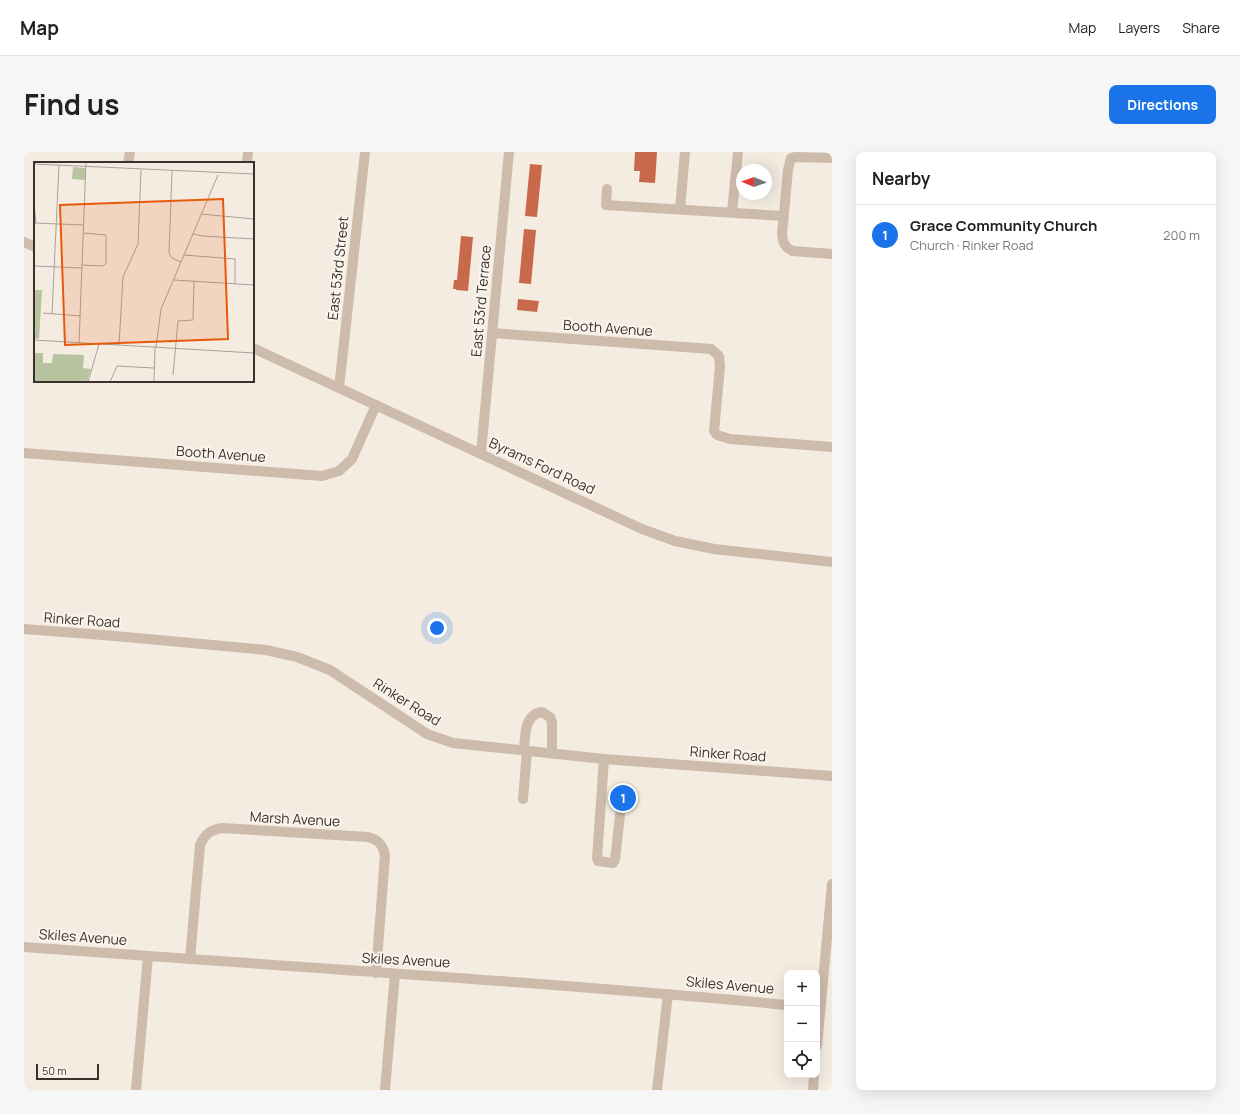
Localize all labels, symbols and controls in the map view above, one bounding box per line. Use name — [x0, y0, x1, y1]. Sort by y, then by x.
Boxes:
text: Map — [20, 15, 59, 41]
text: Map — [1068, 18, 1096, 37]
text: Layers — [1118, 18, 1160, 37]
text: Share — [1182, 18, 1220, 37]
text: Find us — [24, 85, 119, 123]
button: Directions — [1109, 85, 1216, 124]
inset map — [34, 162, 254, 382]
north arrow — [736, 164, 772, 200]
text: Nearby — [872, 167, 930, 190]
street label: East 53rd Street — [323, 215, 352, 321]
text: Grace Community Church — [910, 215, 1098, 236]
text: 1 — [882, 226, 888, 244]
text: 200 m — [1163, 226, 1200, 244]
text: Church · Rinker Road — [910, 236, 1033, 254]
street label: East 53rd Terrace — [466, 244, 495, 358]
street label: Booth Avenue — [563, 315, 653, 340]
street label: Byrams Ford Road — [486, 433, 598, 498]
street label: Booth Avenue — [176, 441, 266, 466]
street label: Rinker Road — [43, 607, 121, 632]
your location — [427, 618, 447, 638]
street label: Rinker Road — [370, 673, 445, 730]
street label: Rinker Road — [689, 741, 767, 766]
pin: 1 — [610, 783, 636, 813]
street label: Marsh Avenue — [249, 807, 341, 830]
street label: Skiles Avenue — [38, 924, 128, 949]
street label: Skiles Avenue — [361, 948, 451, 971]
map controls — [784, 970, 820, 1078]
button: + — [784, 970, 820, 1006]
street label: Skiles Avenue — [685, 971, 775, 998]
button: − — [784, 1006, 820, 1042]
button: locate — [784, 1042, 820, 1078]
scale bar — [36, 1062, 99, 1081]
text: 50 m — [42, 1063, 67, 1078]

